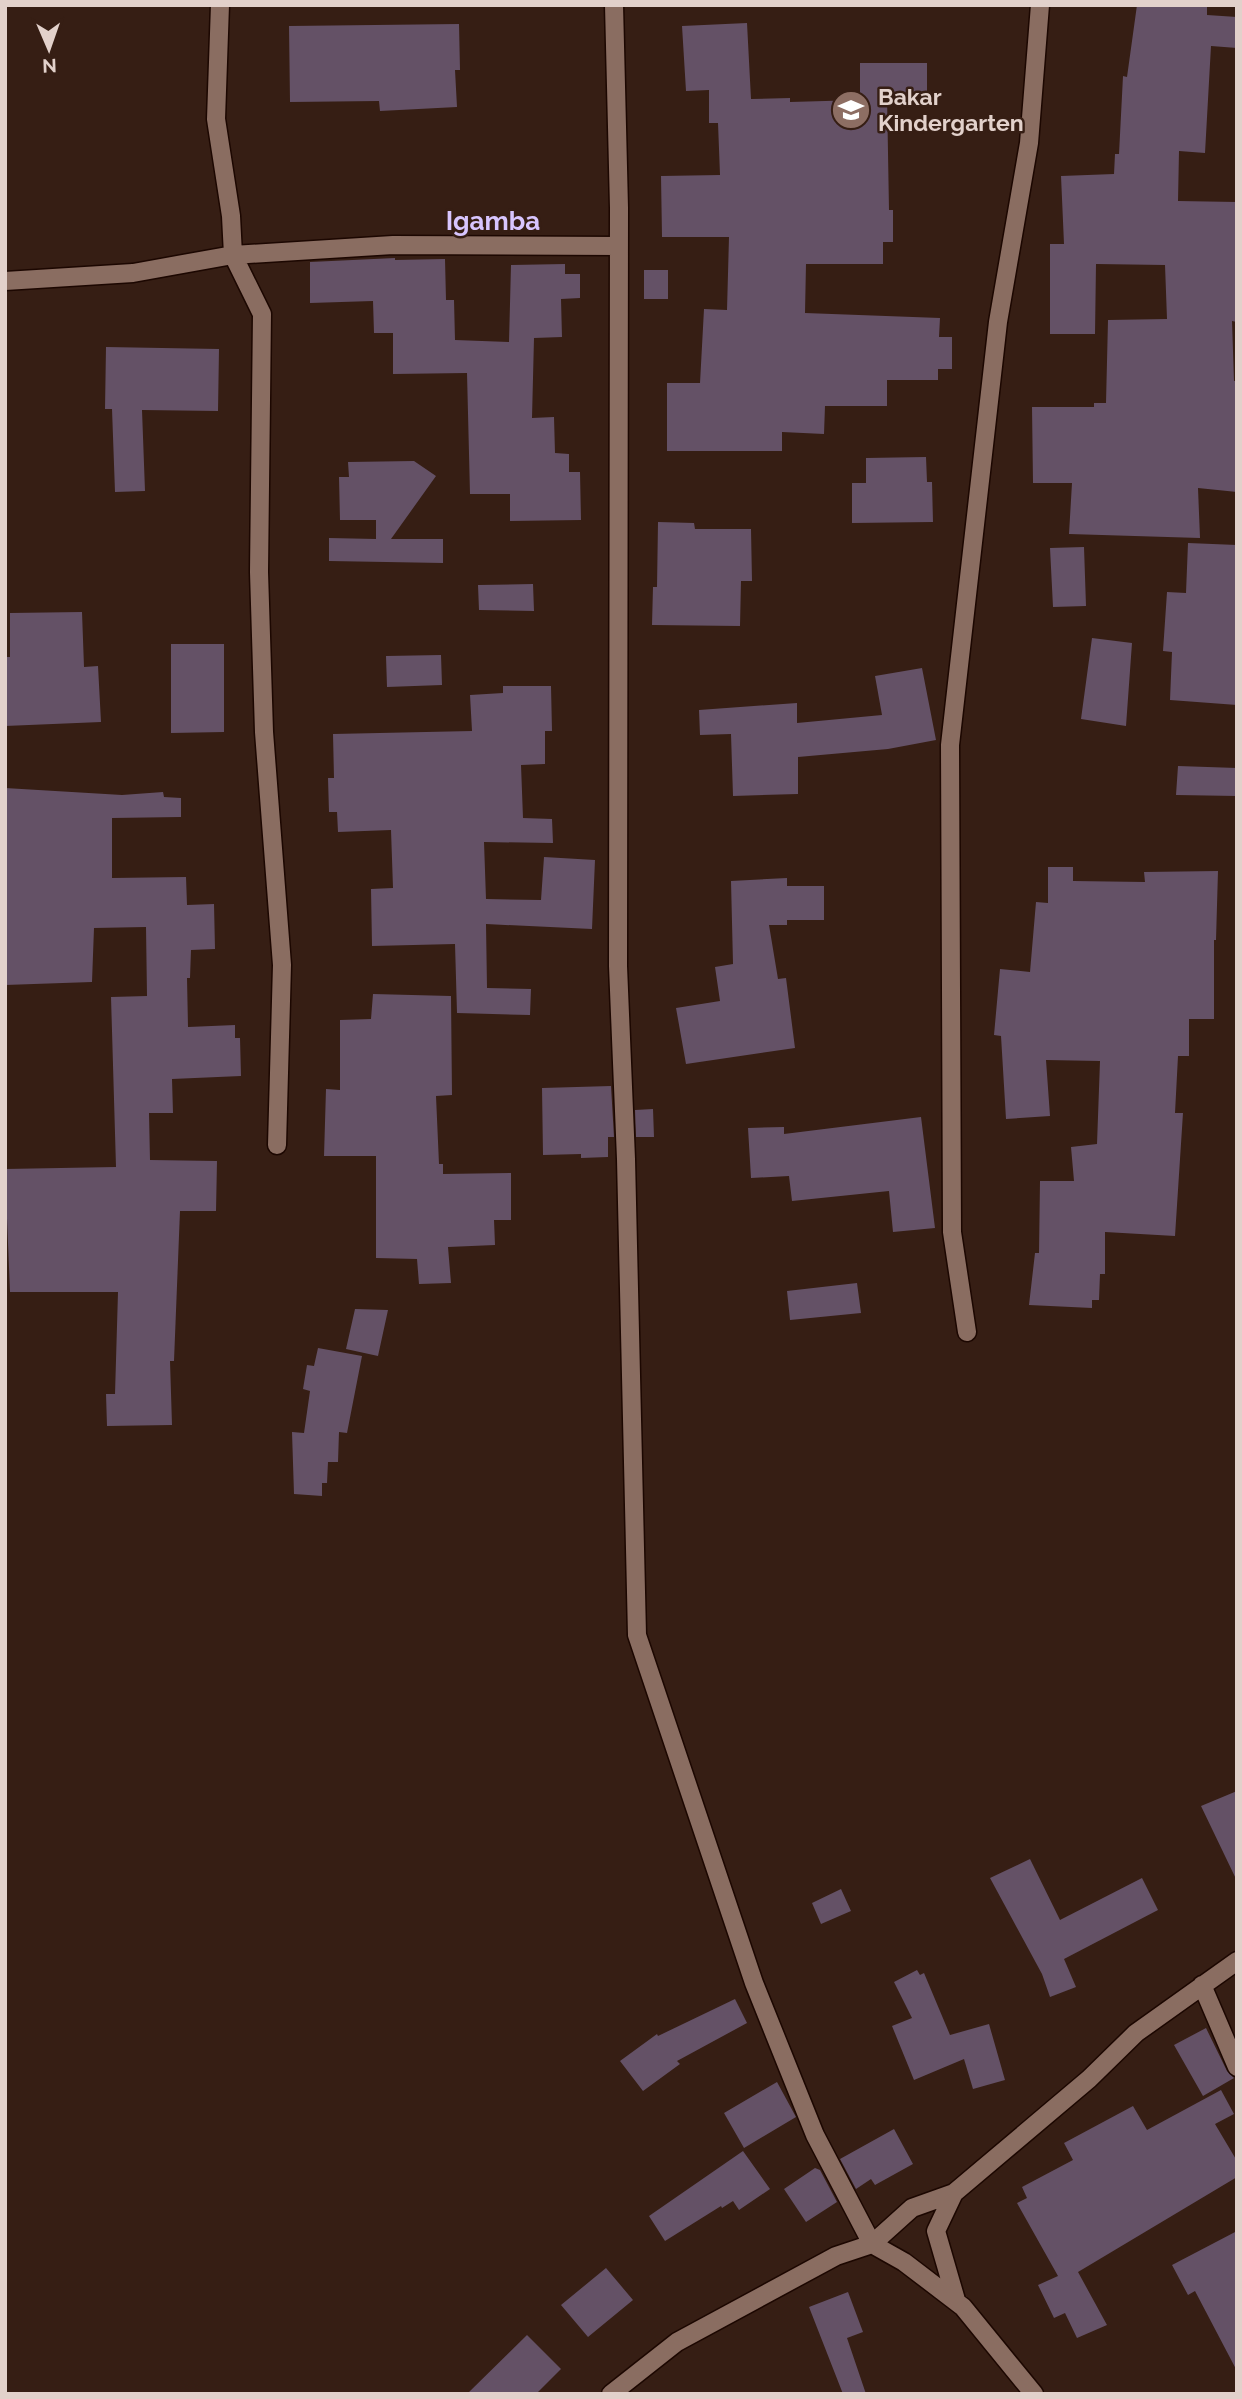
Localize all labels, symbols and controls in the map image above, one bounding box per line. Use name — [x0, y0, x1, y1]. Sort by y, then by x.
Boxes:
north arrow — [14, 14, 84, 84]
text: N — [42, 55, 57, 77]
place label: Bakar Kindergarten — [878, 83, 1024, 136]
school or university icon: Bakar Kindergarten — [830, 89, 872, 131]
district label: Igamba — [446, 206, 540, 236]

